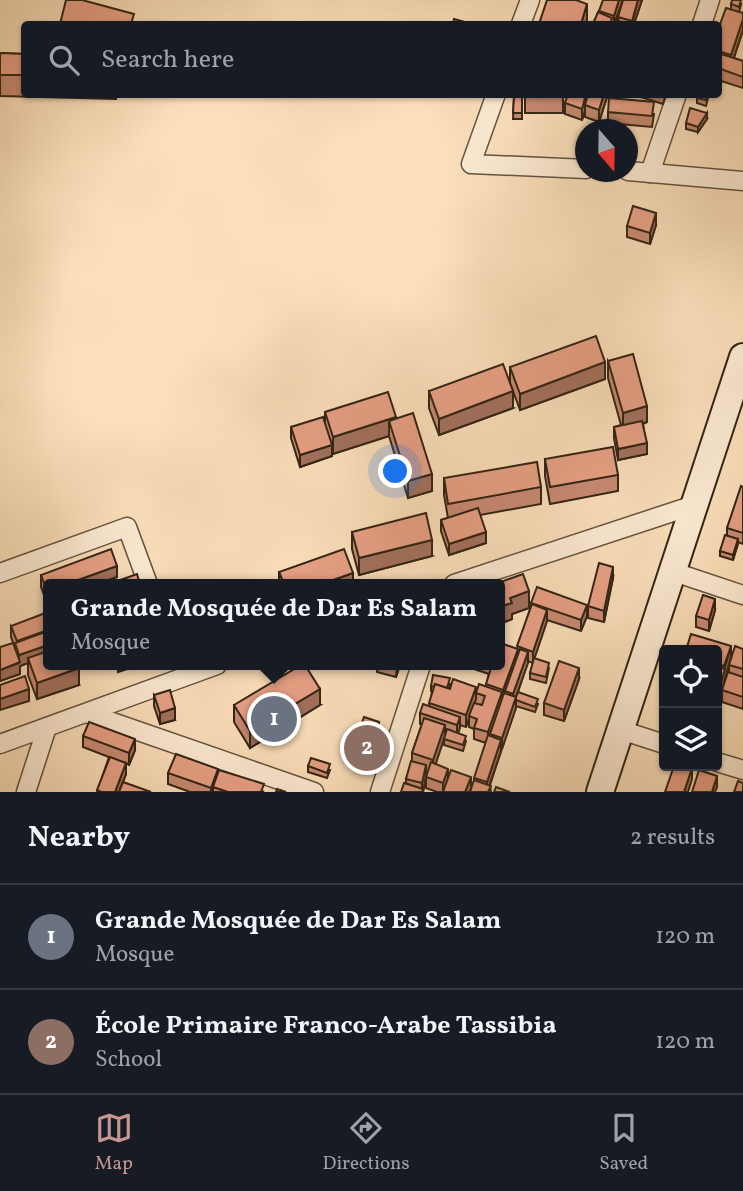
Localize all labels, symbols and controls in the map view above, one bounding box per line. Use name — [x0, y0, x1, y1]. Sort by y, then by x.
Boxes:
search box — [21, 21, 722, 98]
icon: search — [45, 41, 83, 79]
text: Search here — [101, 42, 234, 78]
north arrow — [575, 119, 638, 182]
your location — [378, 454, 412, 488]
popup — [43, 579, 505, 670]
text: Grande Mosquée de Dar Es Salam — [71, 591, 477, 627]
text: Mosque — [71, 627, 150, 659]
map controls — [659, 645, 722, 771]
button: locate — [659, 645, 722, 708]
pin: 1 — [251, 693, 297, 745]
button: layers — [659, 708, 722, 771]
pin: 2 — [344, 722, 390, 774]
text: Nearby — [28, 817, 130, 859]
text: 2 results — [630, 822, 715, 854]
text: Grande Mosquée de Dar Es Salam — [95, 903, 501, 939]
text: 1 — [46, 921, 56, 953]
text: 120 m — [655, 921, 715, 953]
text: Mosque — [95, 939, 174, 971]
text: École Primaire Franco-Arabe Tassibia — [95, 1008, 557, 1044]
text: 2 — [45, 1026, 57, 1058]
text: 120 m — [655, 1026, 715, 1058]
text: School — [95, 1044, 162, 1076]
tab: Map — [95, 1109, 133, 1177]
tab: Directions — [323, 1109, 410, 1177]
tab: Saved — [599, 1109, 648, 1177]

